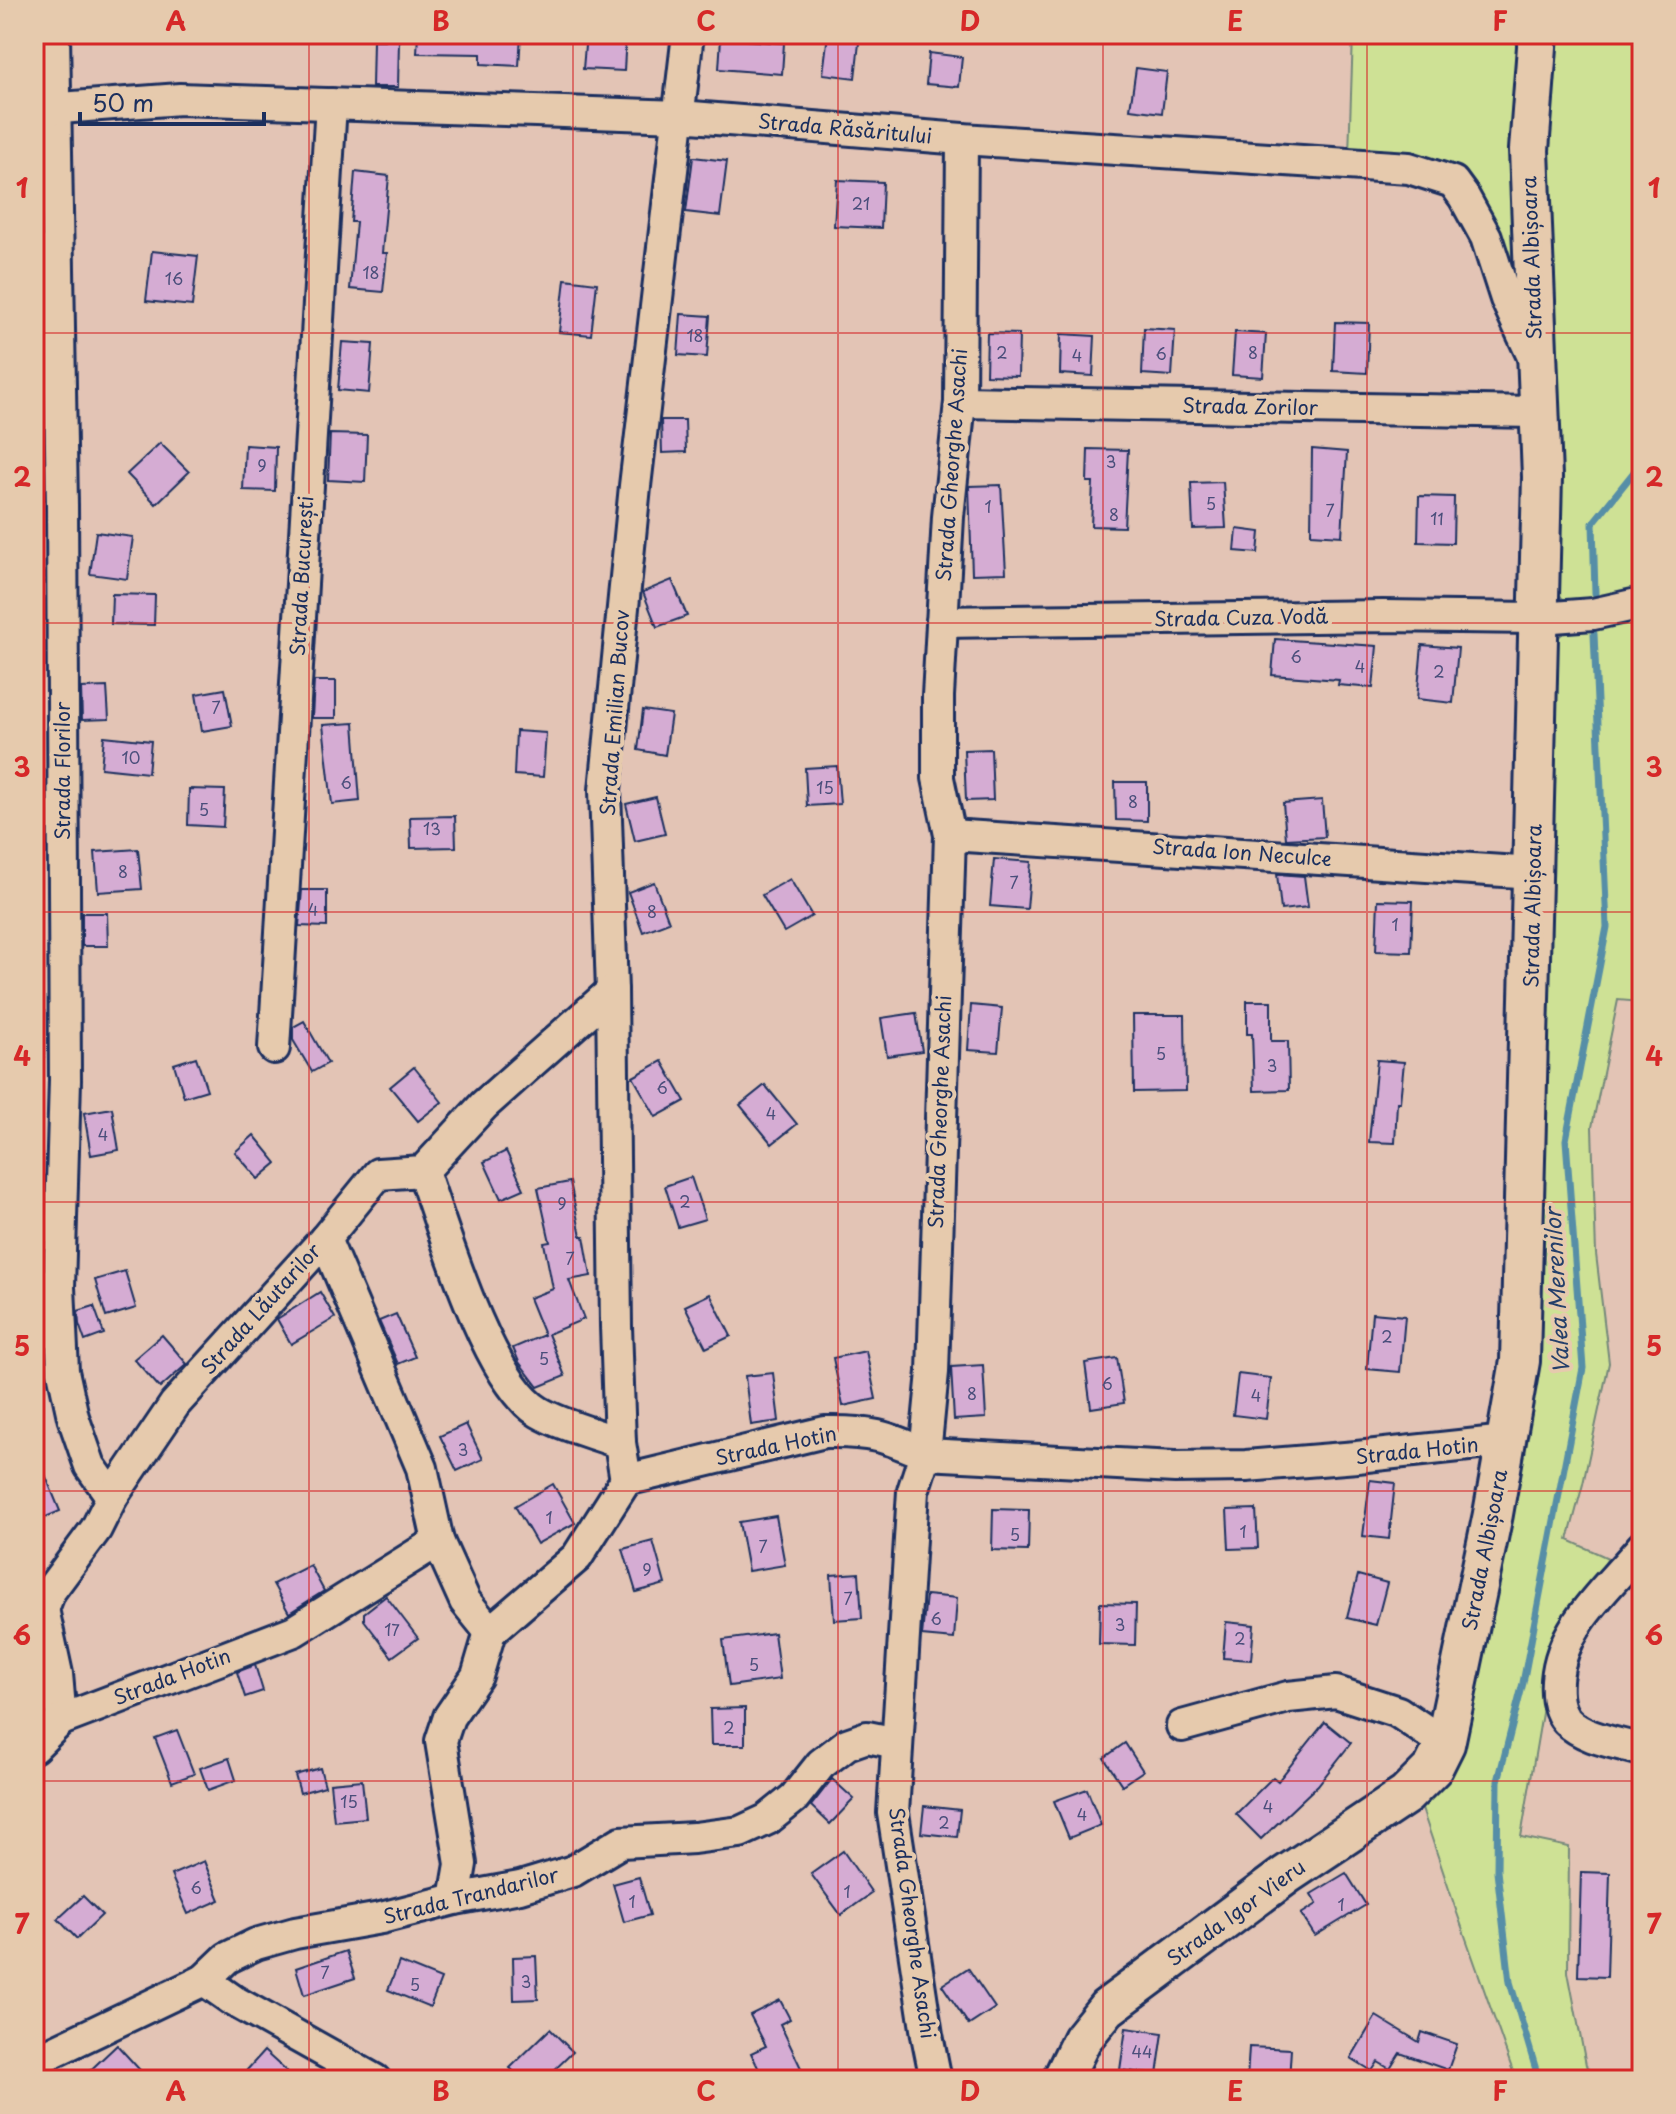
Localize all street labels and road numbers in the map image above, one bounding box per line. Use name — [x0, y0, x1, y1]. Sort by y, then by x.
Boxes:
street label: Strada Răsăritului — [757, 105, 933, 151]
street label: Strada Albișoara — [1513, 175, 1549, 340]
street label: Strada Gheorghe Asachi — [928, 347, 974, 582]
street label: Strada Zorilor — [1182, 390, 1319, 422]
street label: Strada București — [282, 495, 320, 657]
street label: Strada Cuza Vodă — [1154, 600, 1328, 634]
street label: Strada Emilian Bucov — [592, 609, 636, 817]
street label: Strada Florilor — [47, 701, 77, 840]
street label: Strada Albișoara — [1516, 823, 1548, 988]
street label: Strada Ion Neculce — [1151, 831, 1333, 873]
street label: Strada Gheorghe Asachi — [920, 995, 958, 1229]
street label: Strada Lăutarilor — [193, 1236, 328, 1381]
street label: Strada Hotin — [712, 1418, 839, 1473]
street label: Strada Hotin — [1354, 1429, 1480, 1471]
street label: Strada Albișoara — [1454, 1466, 1514, 1633]
street label: Strada Hotin — [109, 1640, 235, 1712]
street label: Strada Gheorghe Asachi — [882, 1805, 944, 2041]
street label: Strada Igor Vieru — [1160, 1852, 1311, 1973]
street label: Strada Trandarilor — [380, 1859, 562, 1931]

